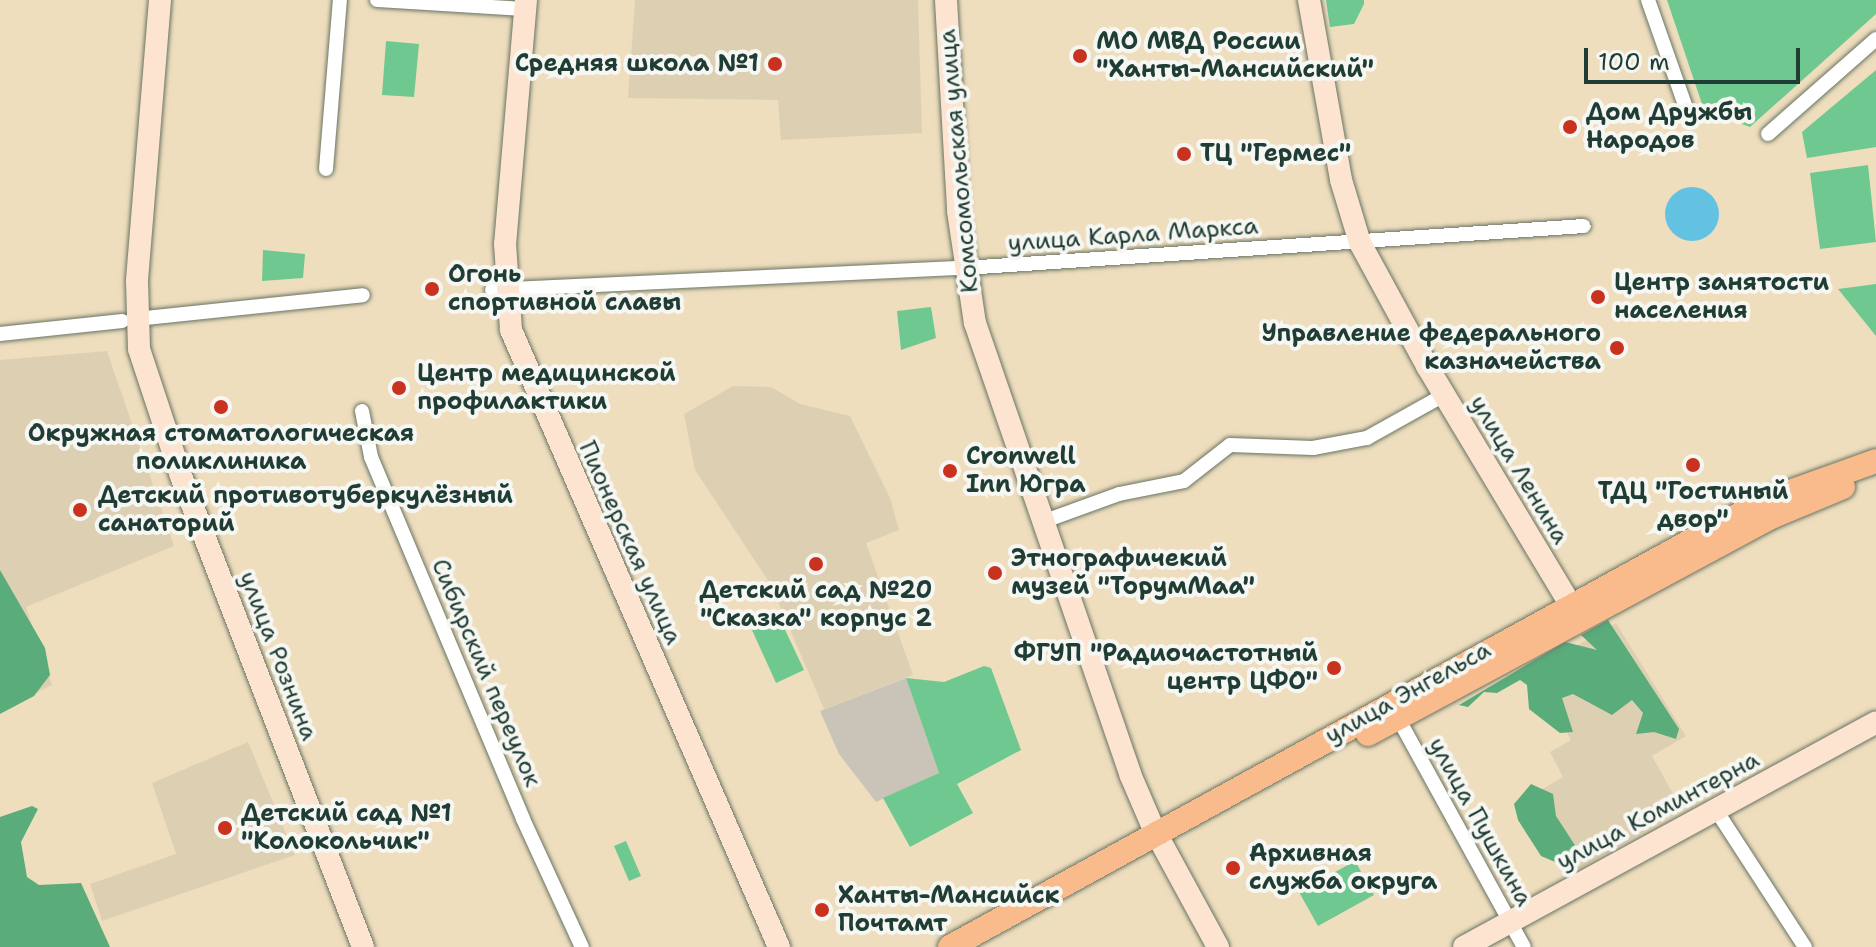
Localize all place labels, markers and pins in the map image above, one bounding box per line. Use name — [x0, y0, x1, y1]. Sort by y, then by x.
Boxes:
place label: МО МВД России "Ханты-Мансийский" — [1096, 28, 1374, 84]
marker: МО МВД России "Ханты-Мансийский" — [1071, 47, 1089, 65]
place label: Средняя школа №1 — [515, 50, 759, 78]
marker: Средняя школа №1 — [766, 55, 784, 73]
place label: Дом Дружбы Народов — [1586, 99, 1752, 155]
marker: Дом Дружбы Народов — [1561, 118, 1579, 136]
place label: ТЦ "Гермес" — [1200, 140, 1351, 168]
marker: ТЦ "Гермес" — [1175, 145, 1193, 163]
place label: Огонь спортивной славы — [448, 261, 681, 317]
place label: Центр занятости населения — [1614, 269, 1829, 325]
marker: Огонь спортивной славы — [423, 280, 441, 298]
marker: Центр занятости населения — [1589, 288, 1607, 306]
place label: Управление федерального казначейства — [1261, 320, 1601, 376]
marker: Управление федерального казначейства — [1608, 339, 1626, 357]
place label: Центр медицинской профилактики — [417, 360, 676, 416]
marker: Центр медицинской профилактики — [388, 377, 410, 399]
marker: Окружная стоматологическая поликлиника — [212, 398, 230, 416]
place label: Окружная стоматологическая поликлиника — [28, 420, 414, 476]
place label: Cronwell Inn Югра — [966, 443, 1086, 499]
marker: ТДЦ "Гостиный двор" — [1684, 456, 1702, 474]
marker: Cronwell Inn Югра — [941, 462, 959, 480]
place label: ТДЦ "Гостиный двор" — [1598, 478, 1788, 534]
place label: Детский противотуберкулёзный санаторий — [98, 482, 513, 538]
marker: Детский противотуберкулёзный санаторий — [69, 499, 91, 521]
place label: Этнографичекий музей "ТорумМаа" — [1011, 545, 1255, 601]
marker: Детский сад №20 "Сказка" корпус 2 — [807, 555, 825, 573]
marker: Этнографичекий музей "ТорумМаа" — [986, 564, 1004, 582]
place label: Детский сад №20 "Сказка" корпус 2 — [700, 577, 932, 633]
place label: ФГУП "Радиочастотный центр ЦФО" — [1014, 640, 1318, 696]
marker: ФГУП "Радиочастотный центр ЦФО" — [1325, 659, 1343, 677]
place label: Детский сад №1 "Колокольчик" — [241, 800, 452, 856]
marker: Детский сад №1 "Колокольчик" — [216, 819, 234, 837]
place label: Архивная служба округа — [1249, 840, 1437, 896]
marker: Архивная служба округа — [1224, 859, 1242, 877]
place label: Ханты-Мансийск Почтамт — [838, 882, 1060, 938]
marker: Ханты-Мансийск Почтамт — [813, 901, 831, 919]

